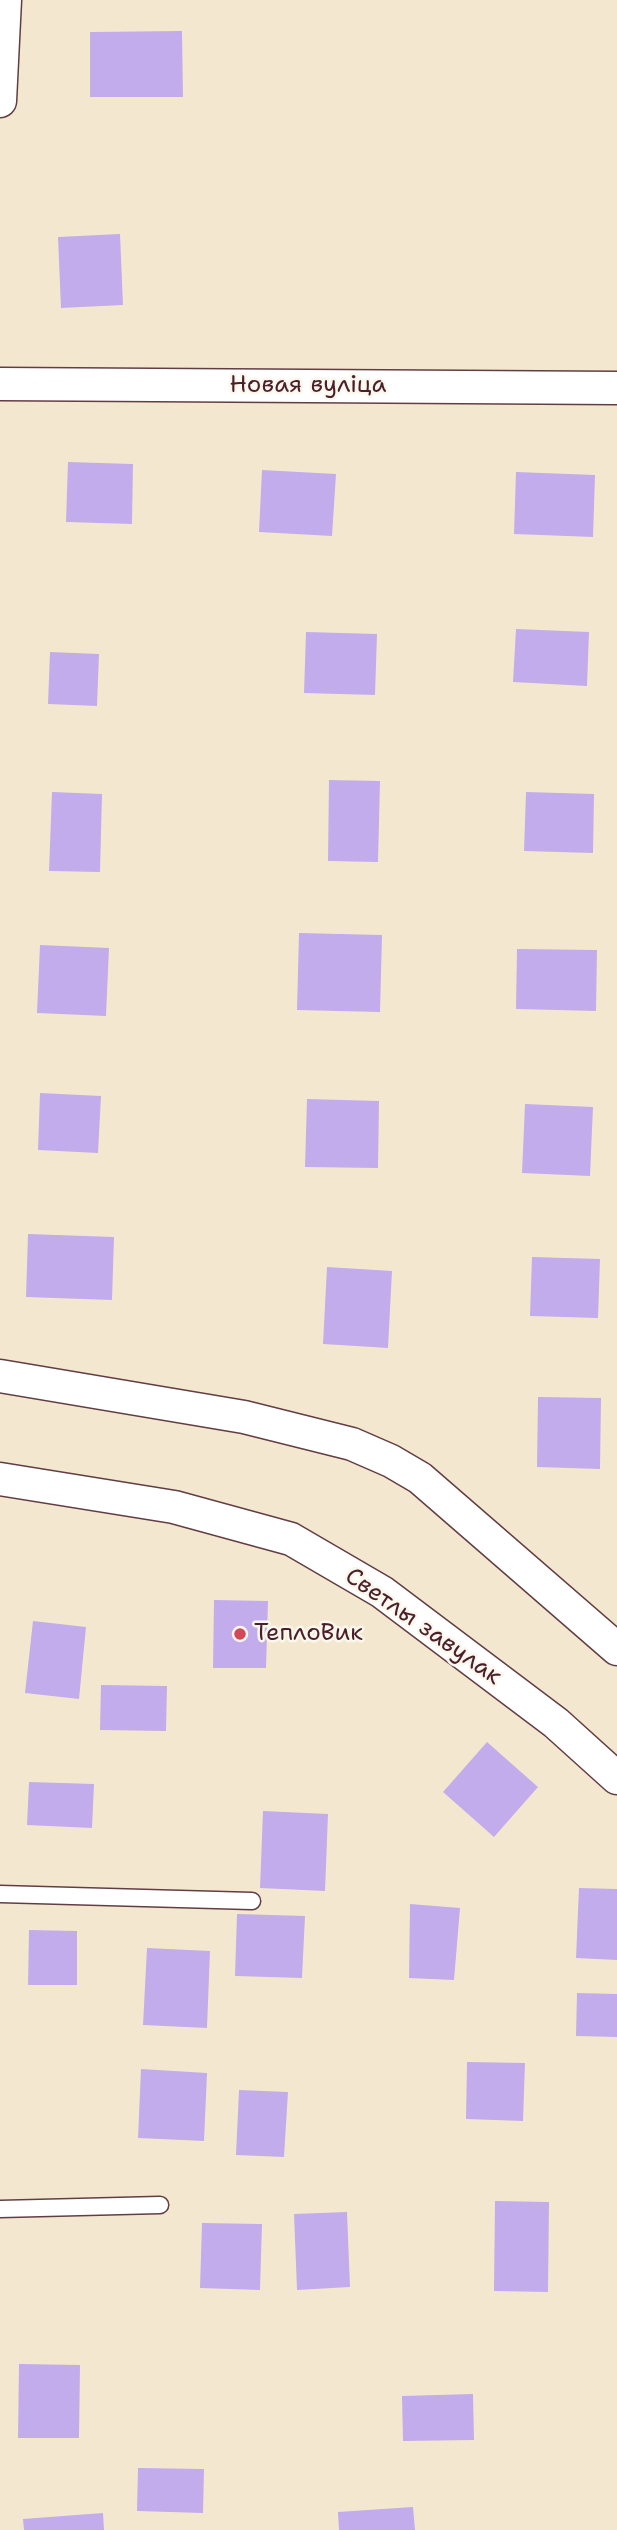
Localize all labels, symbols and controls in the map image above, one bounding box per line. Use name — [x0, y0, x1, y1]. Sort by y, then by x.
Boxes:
street label: Новая вуліца — [230, 372, 386, 400]
street label: Светлы завулак — [339, 1562, 507, 1692]
place label: ТеплоВик — [254, 1620, 363, 1648]
marker: ТеплоВик — [232, 1626, 248, 1642]

